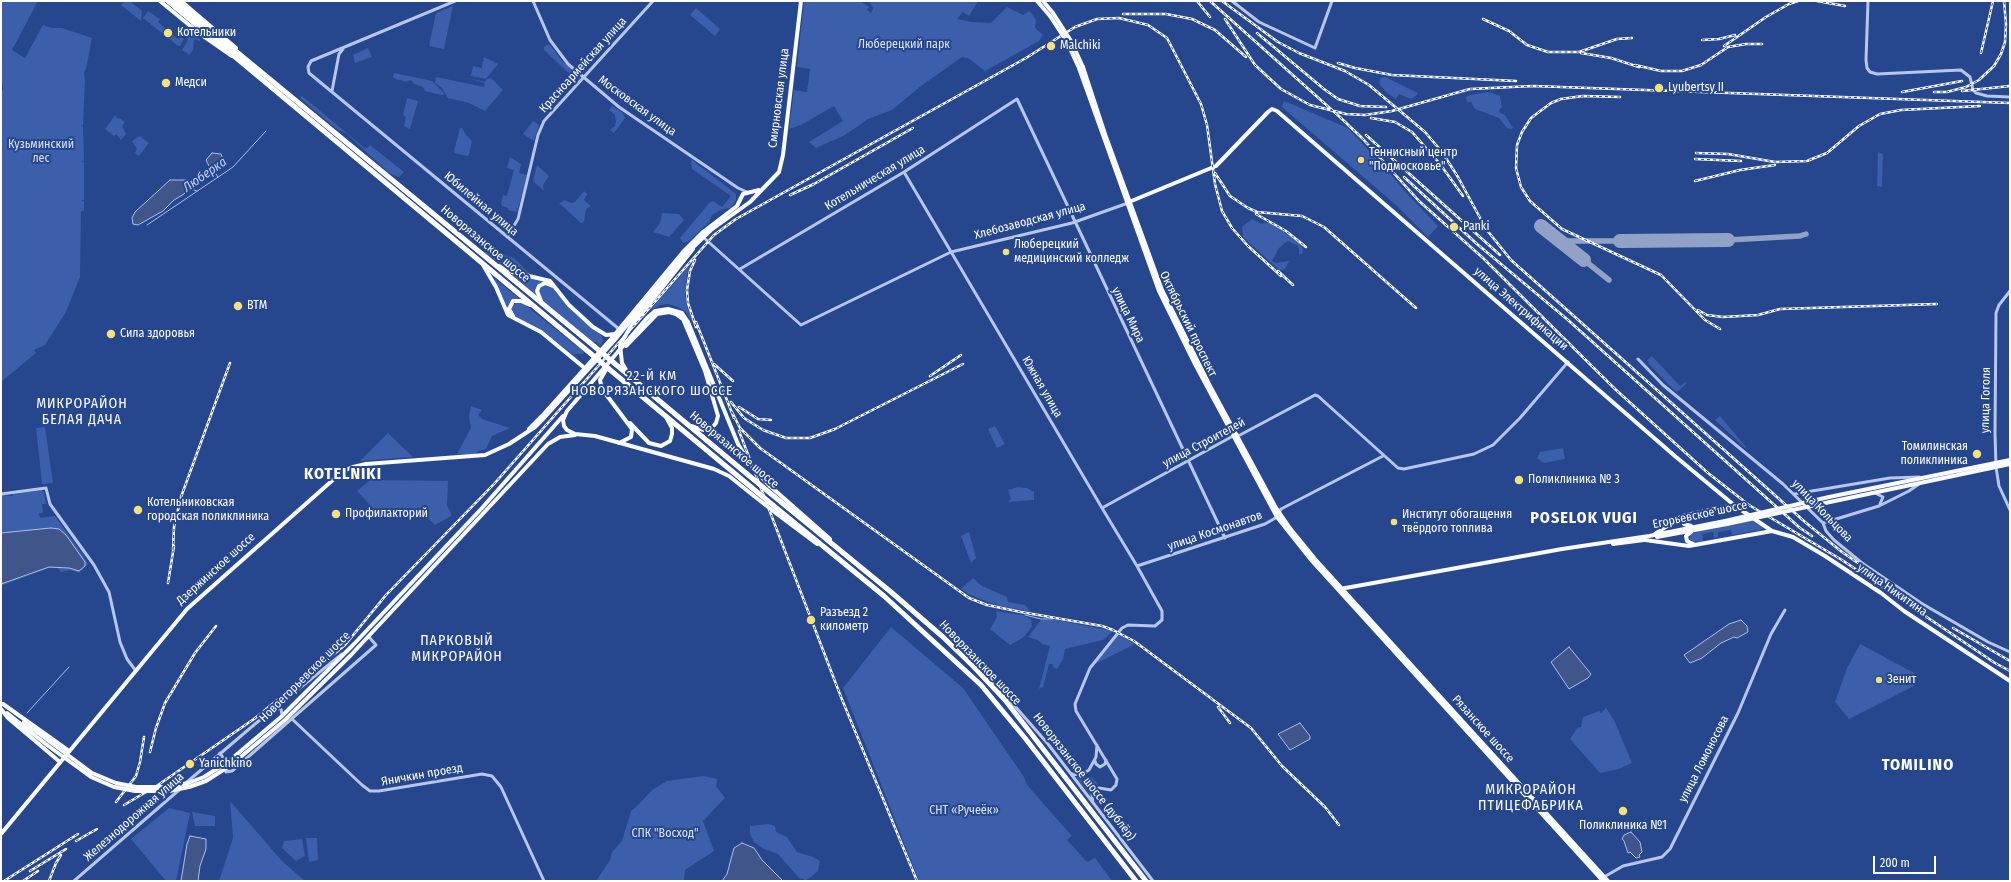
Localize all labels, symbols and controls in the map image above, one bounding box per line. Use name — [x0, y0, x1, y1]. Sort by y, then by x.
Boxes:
street label: Красноармейская улица — [536, 14, 630, 116]
place label: Котельники — [177, 26, 236, 40]
marker: Котельники — [162, 27, 174, 39]
park label: Люберецкий парк — [858, 38, 950, 52]
place label: Malchiki — [1060, 39, 1100, 53]
marker: Malchiki — [1045, 40, 1057, 52]
street label: Смирновская улица — [766, 47, 792, 149]
street label: Московская улица — [595, 73, 679, 139]
place label: Медси — [175, 76, 207, 90]
marker: Медси — [160, 77, 172, 89]
place label: Lyubertsy II — [1668, 81, 1724, 95]
marker: Lyubertsy II — [1653, 82, 1665, 94]
park label: Кузьминский лес — [8, 138, 74, 166]
street label: Котельническая улица — [822, 142, 928, 214]
place label: Теннисный центр "Подмосковье" — [1369, 146, 1458, 174]
water label: Люберка — [180, 154, 230, 196]
marker: Теннисный центр "Подмосковье" — [1356, 155, 1366, 165]
street label: Юбилейная улица — [441, 169, 521, 239]
street label: Хлебозаводская улица — [973, 199, 1087, 243]
street label: Новорязанское шоссе — [437, 203, 533, 285]
place label: Panki — [1463, 220, 1489, 234]
marker: Panki — [1448, 221, 1460, 233]
place label: Люберецкий медицинский колледж — [1014, 238, 1129, 266]
marker: Люберецкий медицинский колледж — [1001, 247, 1011, 257]
street label: улица Электрификации — [1471, 264, 1571, 354]
street label: Октябрьский проспект — [1156, 269, 1220, 379]
street label: улица Мира — [1108, 285, 1148, 345]
place label: ВТМ — [247, 299, 267, 313]
marker: ВТМ — [232, 300, 244, 312]
place label: Сила здоровья — [120, 327, 195, 341]
marker: Сила здоровья — [105, 328, 117, 340]
street label: Южная улица — [1019, 354, 1065, 420]
street label: улица Гоголя — [1978, 367, 1994, 433]
district label: 22-Й КМ НОВОРЯЗАНСКОГО ШОССЕ — [571, 368, 733, 399]
district label: МИКРОРАЙОН БЕЛАЯ ДАЧА — [36, 396, 128, 428]
street label: Новорязанское шоссе — [686, 409, 782, 491]
street label: улица Строителей — [1160, 415, 1248, 471]
place label: Томилинская поликлиника — [1900, 440, 1968, 468]
marker: Томилинская поликлиника — [1971, 448, 1983, 460]
district label: KOTELNIKI — [304, 465, 382, 485]
place label: Поликлиника № 3 — [1528, 473, 1620, 487]
marker: Поликлиника № 3 — [1513, 474, 1525, 486]
street label: улица Кольцова — [1789, 477, 1855, 545]
place label: Котельниковская городская поликлиника — [147, 496, 269, 524]
street label: Егорьевское шоссе — [1651, 498, 1749, 532]
marker: Котельниковская городская поликлиника — [132, 504, 144, 516]
place label: Профилакторий — [345, 507, 428, 521]
marker: Профилакторий — [330, 508, 342, 520]
street label: улица Космонавтов — [1166, 508, 1264, 554]
place label: Институт обогащения твёрдого топлива — [1402, 508, 1512, 536]
district label: POSELOK VUGI — [1530, 509, 1638, 529]
marker: Институт обогащения твёрдого топлива — [1389, 517, 1399, 527]
street label: Дзержинское шоссе — [174, 530, 258, 608]
street label: улица Никитина — [1854, 561, 1930, 619]
place label: Разъезд 2 километр — [820, 606, 869, 634]
marker: Разъезд 2 километр — [805, 614, 817, 626]
street label: Новорязанское шоссе — [936, 618, 1024, 708]
street label: Новоегорьевское шоссе — [257, 629, 353, 725]
district label: ПАРКОВЫЙ МИКРОРАЙОН — [411, 633, 503, 666]
place label: Зенит — [1887, 673, 1916, 687]
marker: Зенит — [1874, 675, 1884, 685]
street label: Рязанское шоссе — [1449, 692, 1517, 766]
street label: Новорязанское шоссе (дублёр) — [1030, 710, 1138, 844]
street label: улица Ломоносова — [1676, 713, 1732, 805]
district label: TOMILINO — [1882, 756, 1954, 776]
place label: Yanichkino — [199, 757, 252, 771]
marker: Yanichkino — [184, 758, 196, 770]
street label: Яничкин проезд — [380, 761, 464, 789]
street label: Железнодорожная улица — [81, 770, 187, 864]
district label: МИКРОРАЙОН ПТИЦЕФАБРИКА — [1478, 782, 1584, 814]
park label: СНТ «Ручеёк» — [929, 804, 999, 818]
marker: Поликлиника №1 — [1617, 805, 1629, 817]
place label: Поликлиника №1 — [1579, 819, 1667, 833]
park label: СПК "Восход" — [631, 827, 699, 841]
scale bar — [1875, 848, 1938, 874]
text: 200 m — [1880, 856, 1910, 870]

